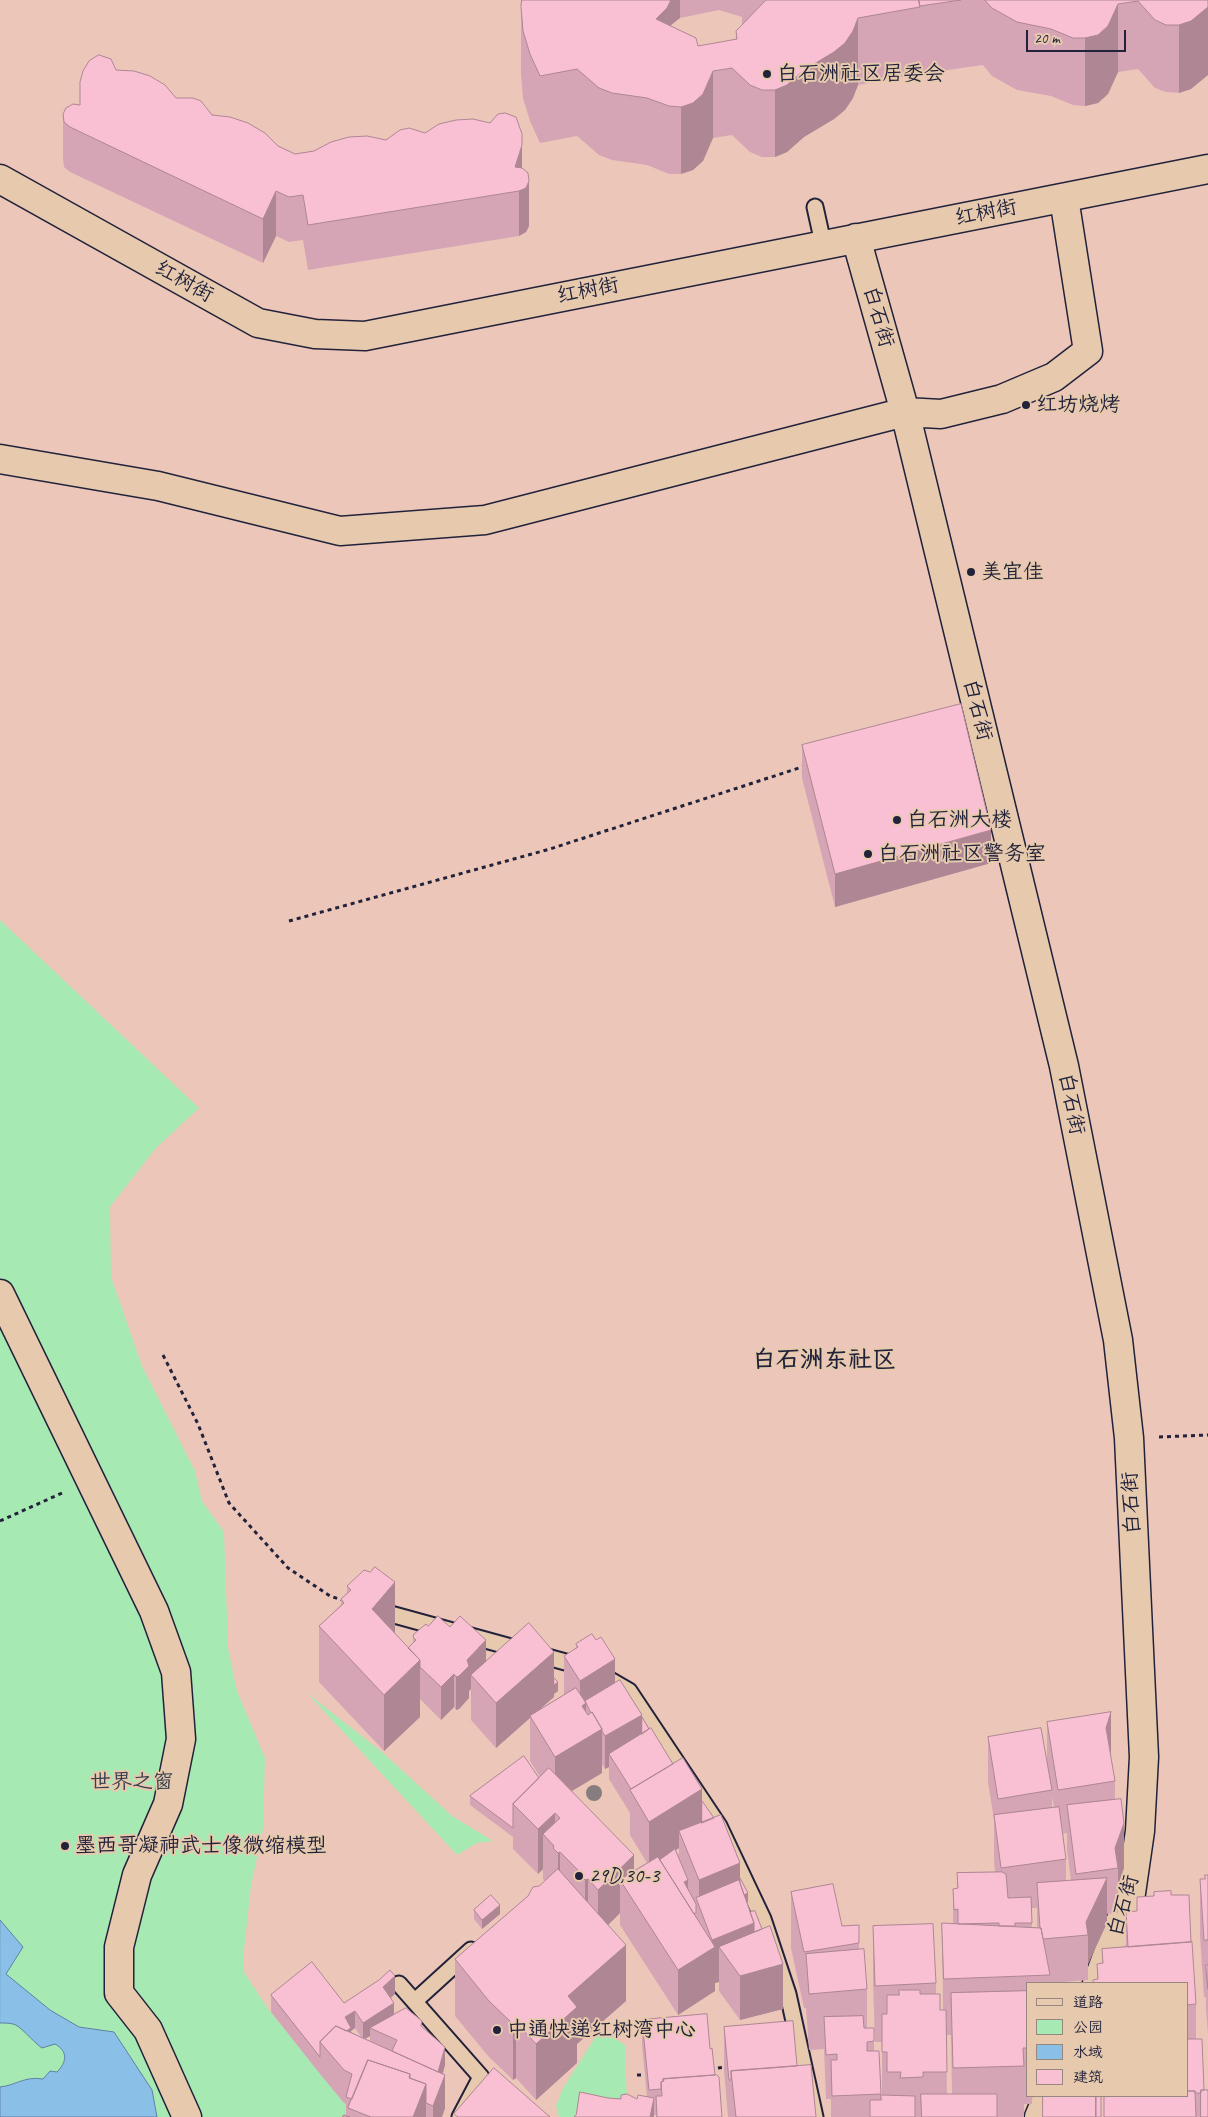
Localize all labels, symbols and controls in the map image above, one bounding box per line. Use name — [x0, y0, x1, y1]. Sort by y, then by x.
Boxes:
scale bar — [1028, 20, 1128, 52]
text: 20 m — [1034, 29, 1060, 48]
place label: 白石洲社区居委会 — [777, 61, 945, 87]
marker: 白石洲社区居委会 — [761, 68, 773, 80]
street label: 红树街 — [953, 195, 1019, 231]
street label: 红树街 — [150, 256, 218, 308]
street label: 红树街 — [555, 273, 621, 309]
street label: 白石街 — [857, 283, 899, 351]
place label: 红坊烧烤 — [1036, 392, 1120, 418]
marker: 红坊烧烤 — [1020, 399, 1032, 411]
place label: 美宜佳 — [981, 559, 1044, 585]
marker: 美宜佳 — [965, 566, 977, 578]
street label: 白石街 — [957, 676, 997, 744]
place label: 白石洲大楼 — [907, 807, 1012, 833]
marker: 白石洲大楼 — [891, 814, 903, 826]
place label: 白石洲社区警务室 — [878, 841, 1046, 867]
marker: 白石洲社区警务室 — [862, 848, 874, 860]
street label: 白石街 — [1053, 1071, 1089, 1137]
district label: 白石洲东社区 — [752, 1347, 896, 1375]
street label: 白石街 — [1118, 1471, 1146, 1535]
park label: 世界之窗 — [90, 1769, 174, 1795]
place label: 墨西哥凝神武士像微缩模型 — [75, 1833, 327, 1859]
marker: 墨西哥凝神武士像微缩模型 — [59, 1840, 71, 1852]
place label: 29D,30-3 — [589, 1863, 659, 1889]
marker: 29D,30-3 — [573, 1870, 585, 1882]
street label: 白石街 — [1103, 1872, 1145, 1940]
legend — [1026, 1982, 1188, 2097]
text: 道路 — [1073, 1993, 1103, 2012]
place label: 中通快递红树湾中心 — [507, 2017, 696, 2043]
text: 公园 — [1073, 2018, 1103, 2037]
marker: 中通快递红树湾中心 — [491, 2024, 503, 2036]
text: 水域 — [1073, 2043, 1103, 2062]
text: 建筑 — [1073, 2068, 1103, 2087]

